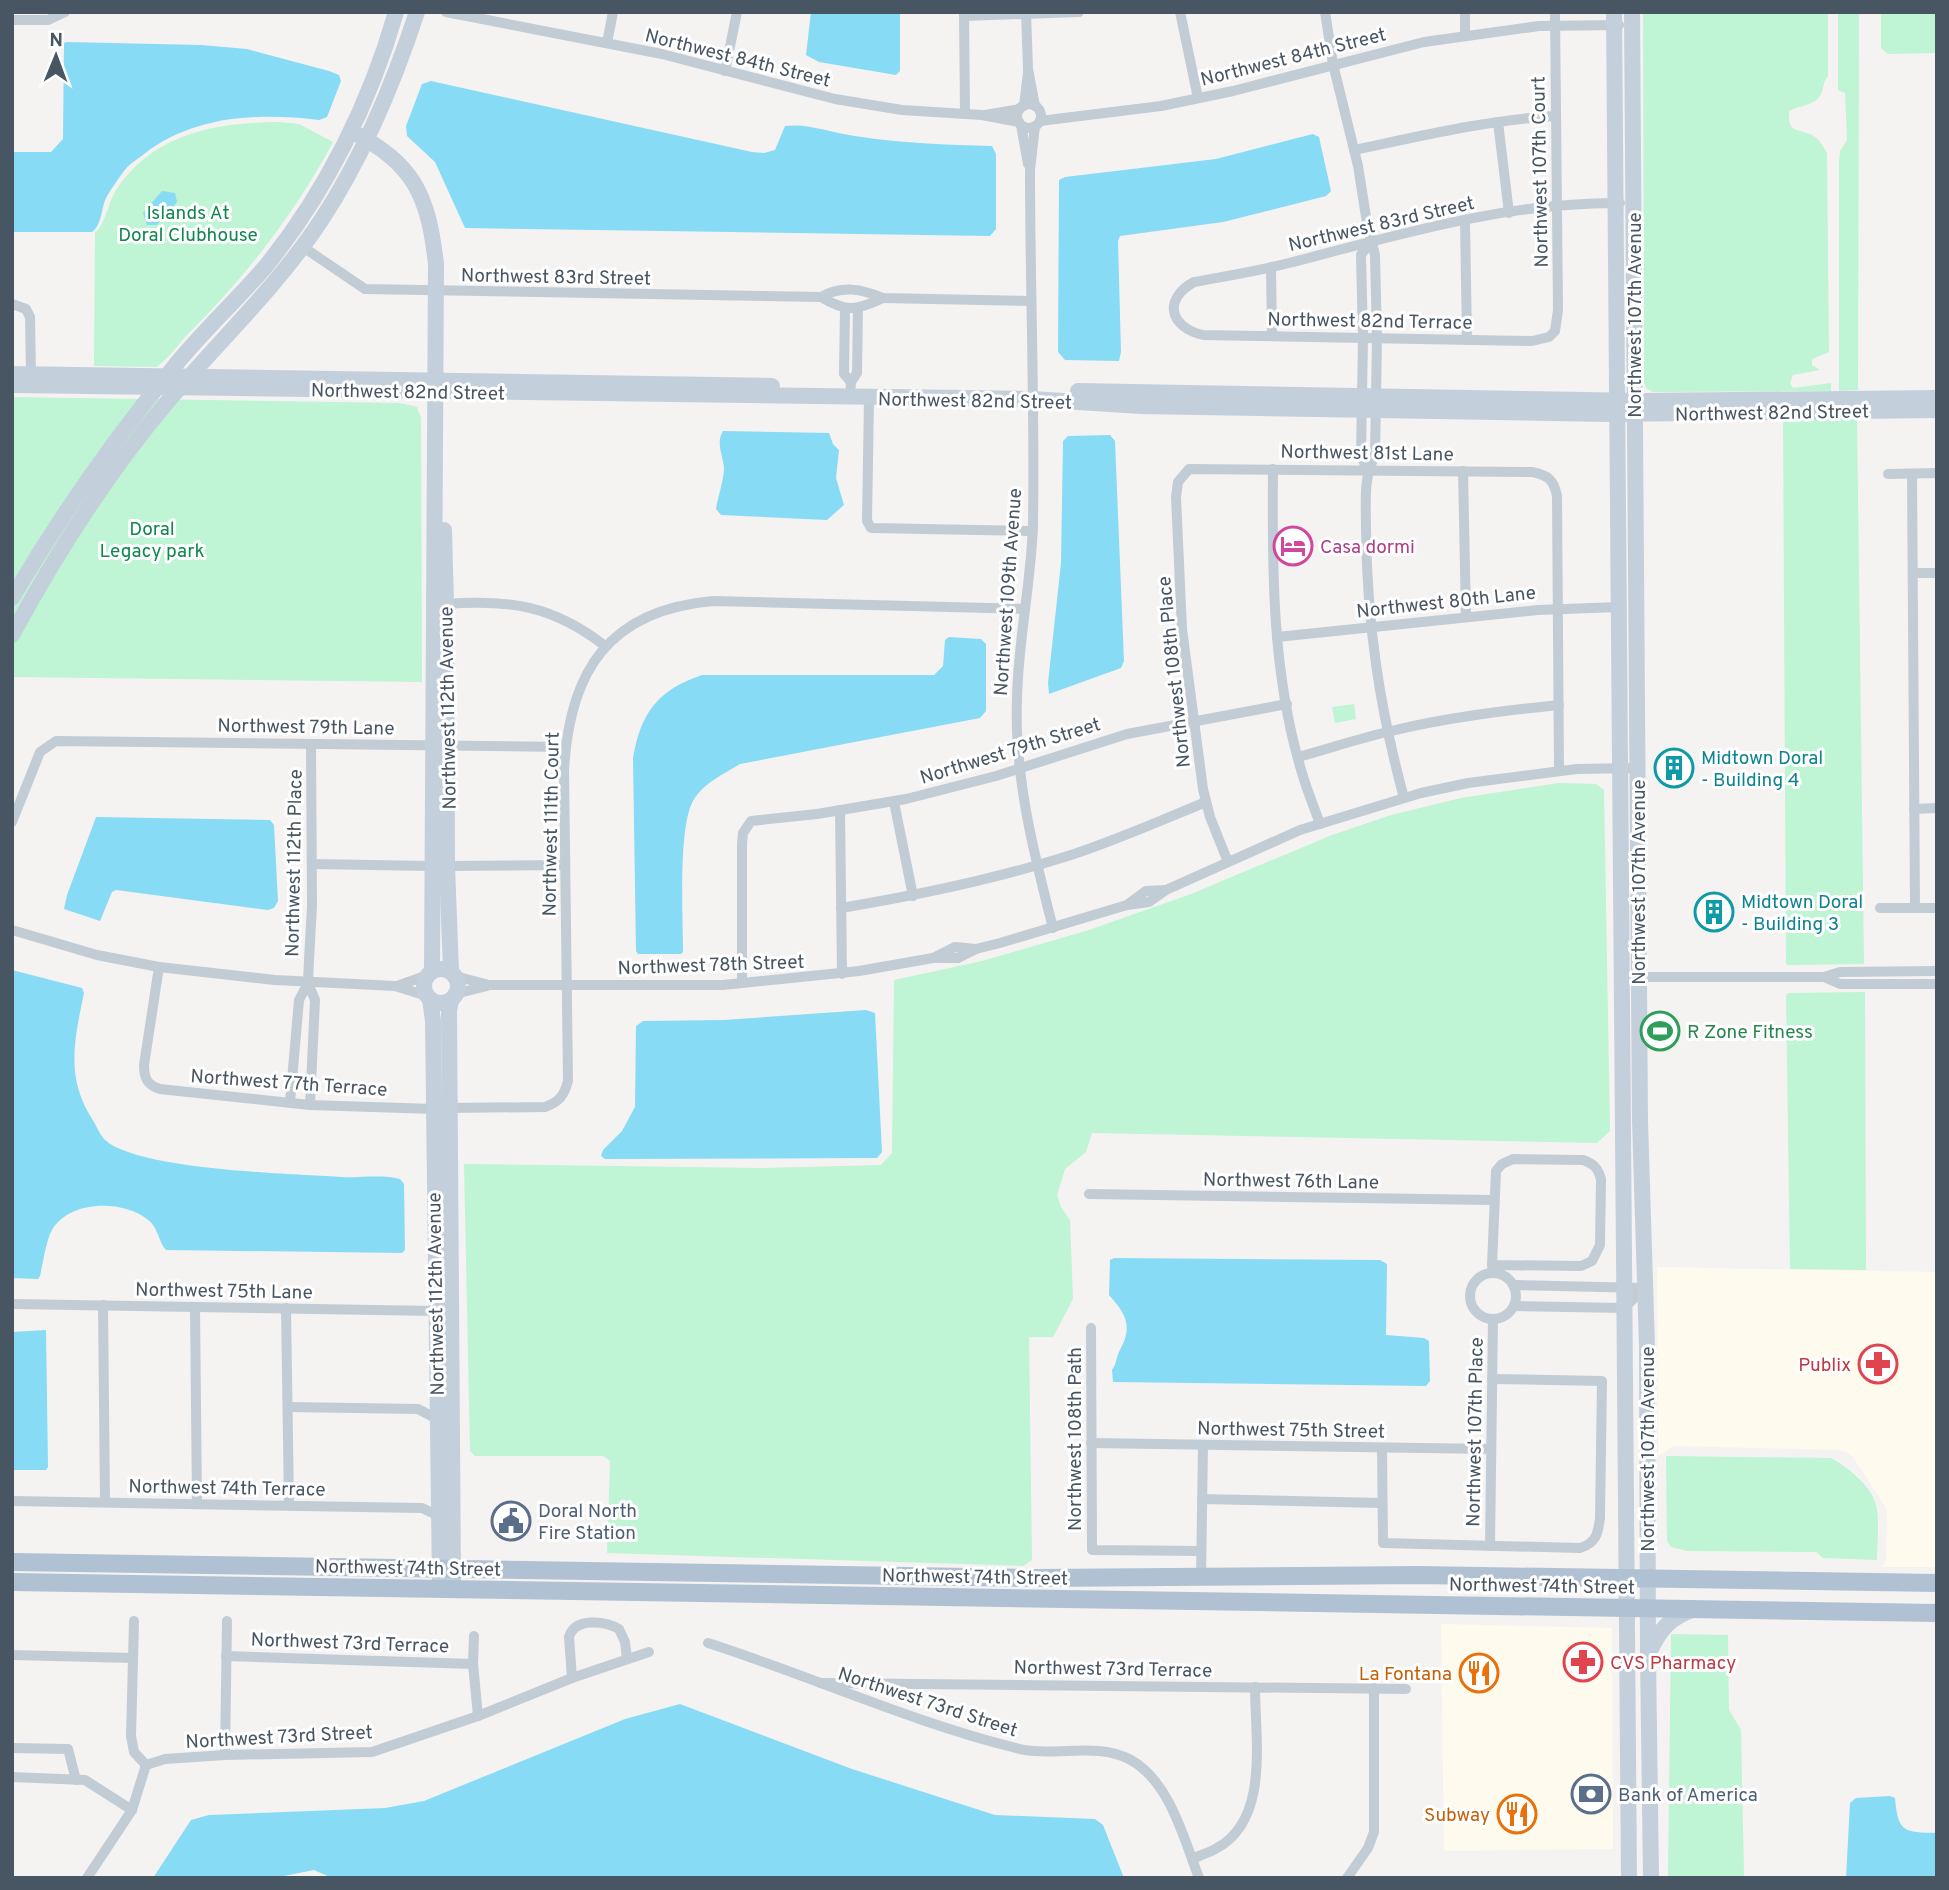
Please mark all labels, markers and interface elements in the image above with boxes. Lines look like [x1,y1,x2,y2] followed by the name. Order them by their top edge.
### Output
[21,21,91,91] north arrow
[1198,23,1389,93] street label: Northwest 84th Street
[642,24,833,94] street label: Northwest 84th Street
[49,29,63,53] text: N
[1527,76,1555,268] street label: Northwest 107th Court
[1286,192,1477,258] street label: Northwest 83rd Street
[118,202,258,248] park label: Islands At Doral Clubhouse
[1624,212,1648,418] street label: Northwest 107th Avenue
[461,264,651,292] street label: Northwest 83rd Street
[1267,308,1473,336] street label: Northwest 82nd Terrace
[311,379,505,407] street label: Northwest 82nd Street
[878,388,1072,416] street label: Northwest 82nd Street
[1675,400,1869,428] street label: Northwest 82nd Street
[1280,440,1454,468] street label: Northwest 81st Lane
[990,487,1028,697] street label: Northwest 109th Avenue
[99,518,205,564] park label: Doral Legacy park
[1272,525,1314,567] hotel icon: Casa dormi
[1320,536,1415,560] place label: Casa dormi
[1153,575,1197,769] street label: Northwest 108th Place
[1355,582,1537,624] street label: Northwest 80th Lane
[435,606,463,810] street label: Northwest 112th Avenue
[917,713,1104,791] street label: Northwest 79th Street
[217,714,395,742] street label: Northwest 79th Lane
[538,731,566,917] street label: Northwest 111th Court
[1653,747,1695,789] building icon: Midtown Doral - Building 4
[1701,747,1823,793] place label: Midtown Doral - Building 4
[281,769,309,957] street label: Northwest 112th Place
[1628,779,1652,985] street label: Northwest 107th Avenue
[1693,891,1735,933] building icon: Midtown Doral - Building 3
[1741,891,1863,937] place label: Midtown Doral - Building 3
[617,951,805,981] street label: Northwest 78th Street
[1639,1010,1681,1052] sports icon: R Zone Fitness
[1687,1021,1813,1045] place label: R Zone Fitness
[190,1065,388,1103] street label: Northwest 77th Terrace
[1203,1168,1379,1196] street label: Northwest 76th Lane
[423,1192,451,1396] street label: Northwest 112th Avenue
[135,1278,313,1306] street label: Northwest 75th Lane
[1462,1337,1490,1527] street label: Northwest 107th Place
[1857,1343,1899,1385] pharmacy icon: Publix
[1637,1346,1661,1552] street label: Northwest 107th Avenue
[1064,1347,1088,1531] street label: Northwest 108th Path
[1798,1354,1851,1378] place label: Publix
[1197,1417,1385,1445] street label: Northwest 75th Street
[128,1475,326,1503] street label: Northwest 74th Terrace
[490,1500,532,1542] public building icon: Doral North Fire Station
[538,1500,637,1546] place label: Doral North Fire Station
[315,1555,501,1583] street label: Northwest 74th Street
[882,1564,1068,1592] street label: Northwest 74th Street
[1449,1573,1635,1601] street label: Northwest 74th Street
[250,1629,450,1659] street label: Northwest 73rd Terrace
[1562,1641,1604,1683] pharmacy icon: CVS Pharmacy
[1458,1652,1500,1694] restaurant icon: La Fontana
[1610,1652,1736,1676] place label: CVS Pharmacy
[1013,1656,1212,1684] street label: Northwest 73rd Terrace
[835,1663,1020,1743] street label: Northwest 73rd Street
[1359,1663,1452,1687] place label: La Fontana
[185,1721,373,1755] street label: Northwest 73rd Street
[1570,1773,1612,1815] bank icon: Bank of America
[1618,1784,1758,1808] place label: Bank of America
[1496,1793,1538,1835] restaurant icon: Subway
[1424,1804,1490,1828] place label: Subway

